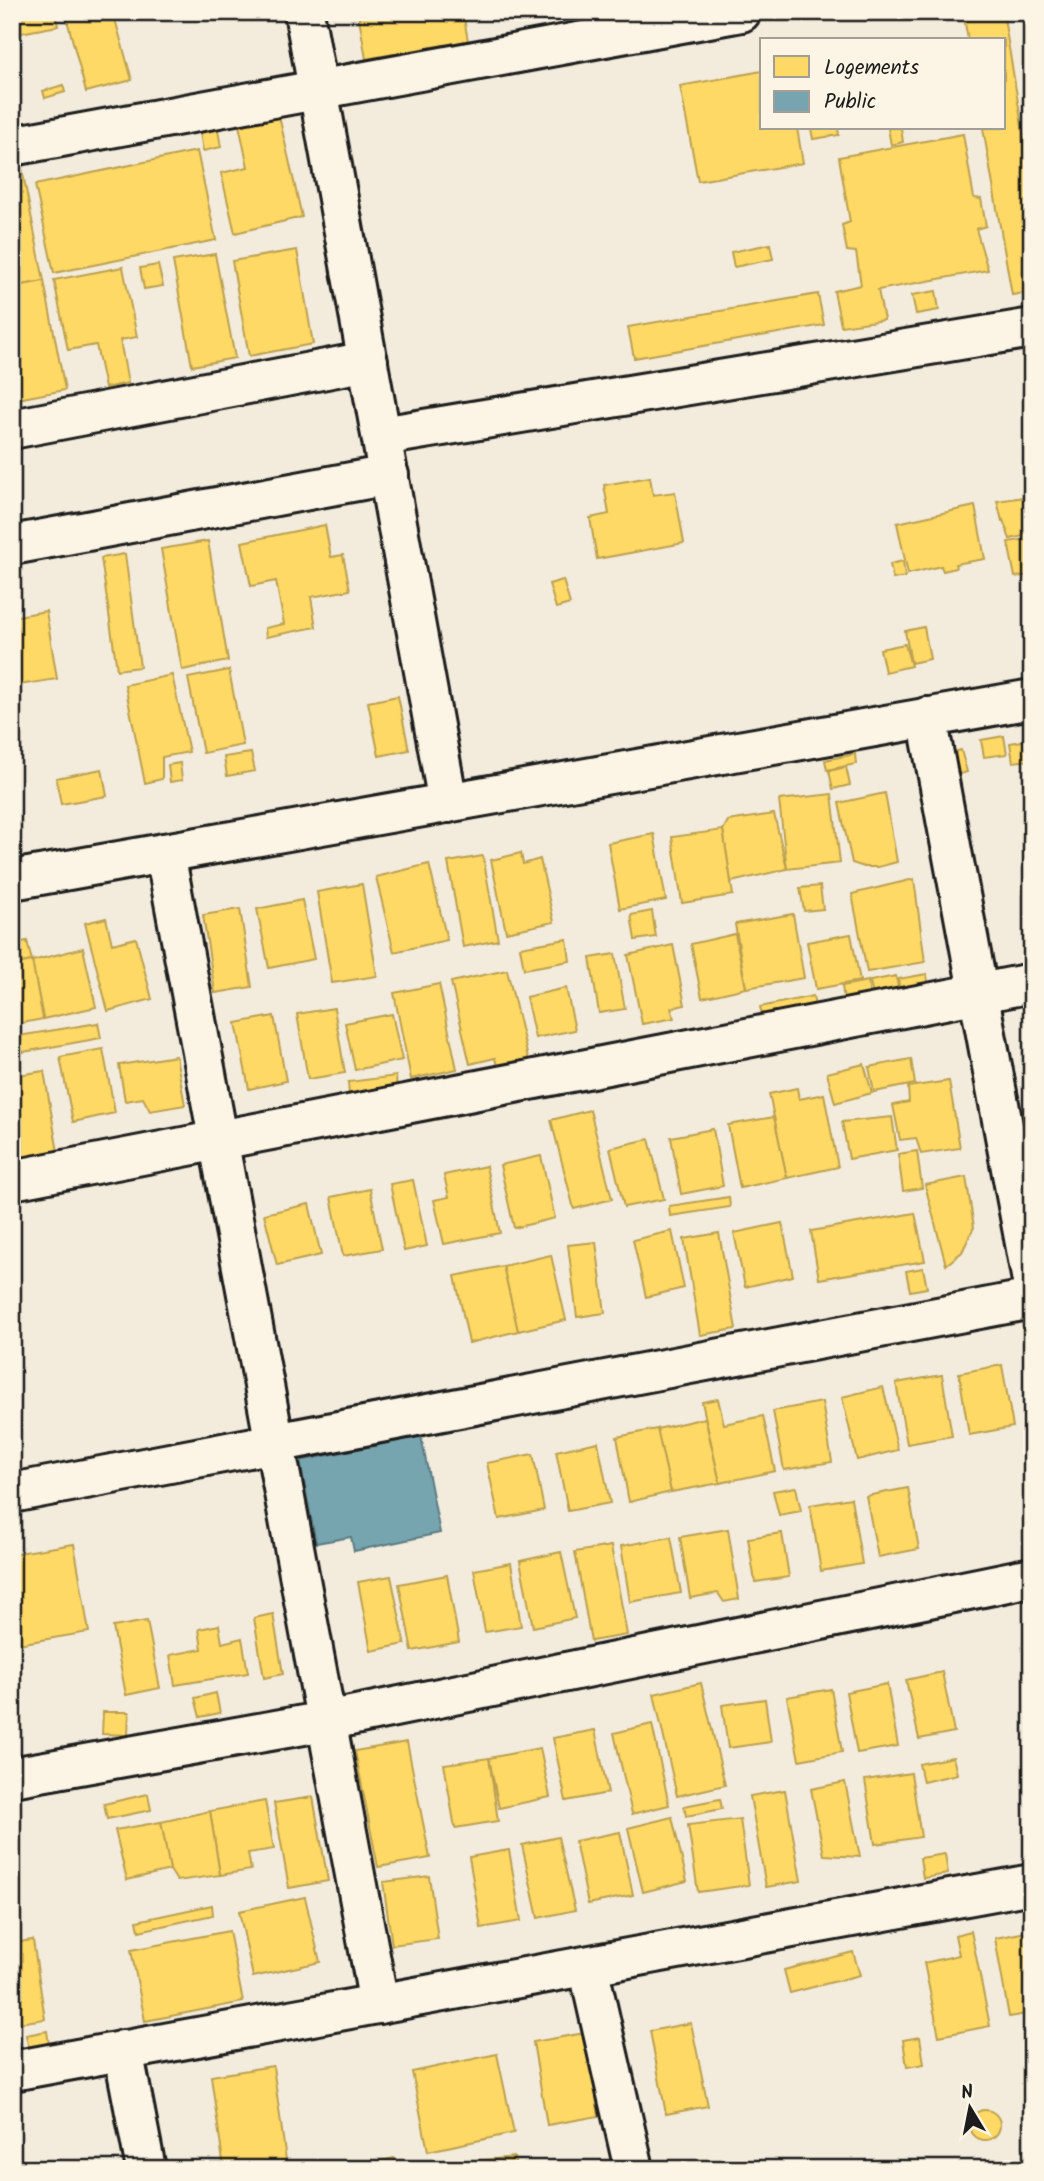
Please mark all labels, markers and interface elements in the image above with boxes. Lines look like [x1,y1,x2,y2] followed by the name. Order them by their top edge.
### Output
[760,38,1006,130] legend
[824,52,919,85] text: Logements
[824,86,876,119] text: Public
[936,2072,1006,2142] north arrow
[959,2077,976,2109] text: N

